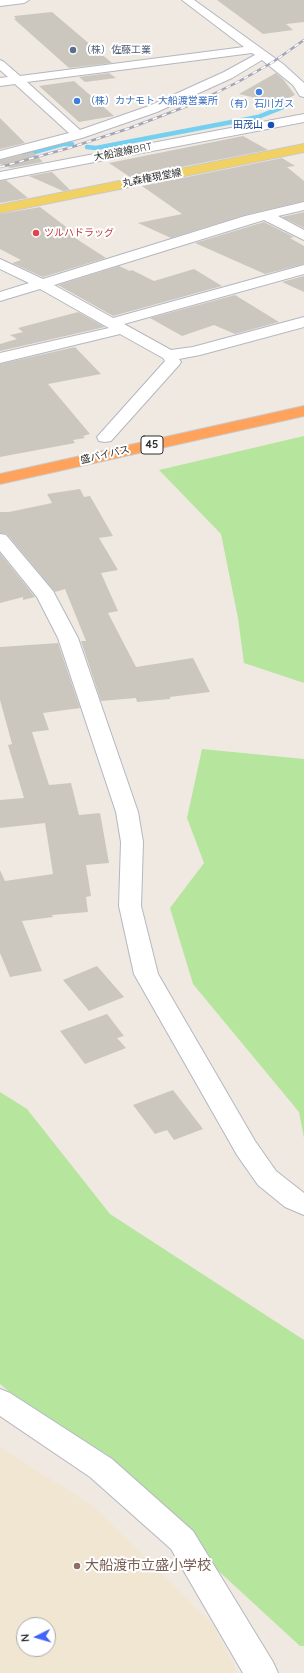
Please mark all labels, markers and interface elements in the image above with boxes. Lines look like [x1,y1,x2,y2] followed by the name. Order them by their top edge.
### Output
[81,44,151,56] place label: （株）佐藤工業
[68,45,78,55] marker: （株）佐藤工業
[254,87,264,97] marker: （有）石川ガス
[85,95,218,107] place label: （株）カナモト 大船渡営業所
[72,96,82,106] marker: （株）カナモト 大船渡営業所
[224,98,294,110] place label: （有）石川ガス
[233,119,263,131] place label: 田茂山
[266,120,276,130] marker: 田茂山
[93,140,153,164] street label: 大船渡線BRT
[121,166,183,190] street label: 丸森権現堂線
[44,227,114,239] place label: ツルハドラッグ
[31,228,41,238] marker: ツルハドラッグ
[141,436,163,454] road number: 45
[79,444,131,466] street label: 盛バイパス
[85,1558,211,1574] place label: 大船渡市立盛小学校
[72,1561,82,1571] marker: 大船渡市立盛小学校
[16,1617,56,1657] north arrow
[18,1633,32,1643] text: N

